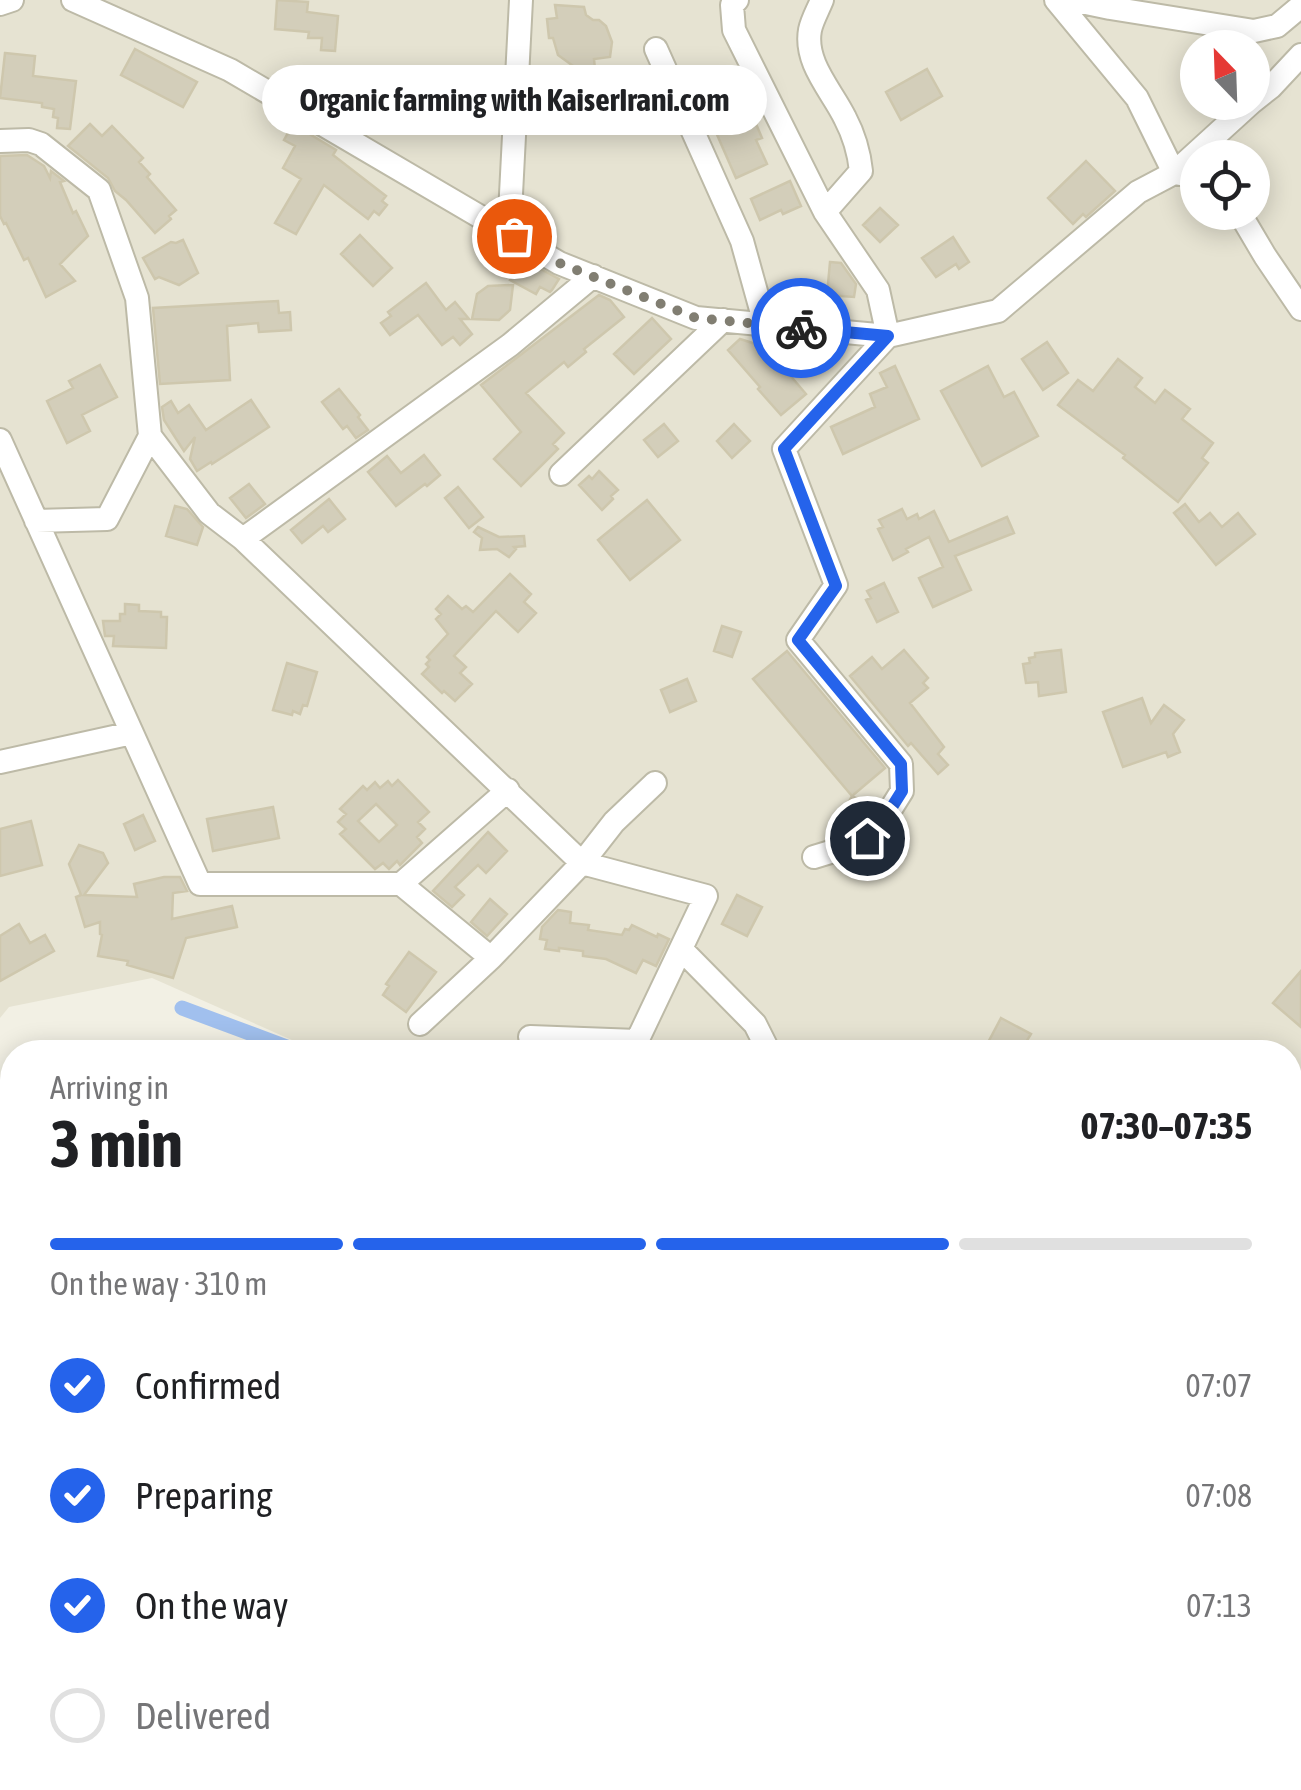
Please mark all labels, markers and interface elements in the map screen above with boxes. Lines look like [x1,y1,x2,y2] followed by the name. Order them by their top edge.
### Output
[1180,30,1270,120] north arrow
[1180,30,1270,230] map controls
[262,66,766,136] callout: Organic farming with KaiserIrani.com
[300,81,729,118] text: Organic farming with KaiserIrani.com
[1180,140,1270,230] button: locate
[472,194,557,279] pin
[487,209,542,264] icon: bag
[751,278,851,378] courier
[774,301,829,356] icon: bike
[825,796,910,881] pin
[840,811,895,866] icon: home
[50,1069,169,1106] text: Arriving in
[1080,1104,1252,1147] text: 07:30–07:35
[50,1106,183,1181] text: 3 min
[50,1265,267,1302] text: On the way · 310 m
[50,1358,105,1413] icon: check
[135,1364,281,1407] text: Confirmed
[1186,1367,1252,1404] text: 07:07
[50,1468,105,1523] icon: check
[135,1474,273,1517] text: Preparing
[1186,1477,1252,1514] text: 07:08
[50,1578,105,1633] icon: check
[135,1584,288,1627] text: On the way
[1186,1587,1252,1624] text: 07:13
[135,1694,271,1737] text: Delivered

